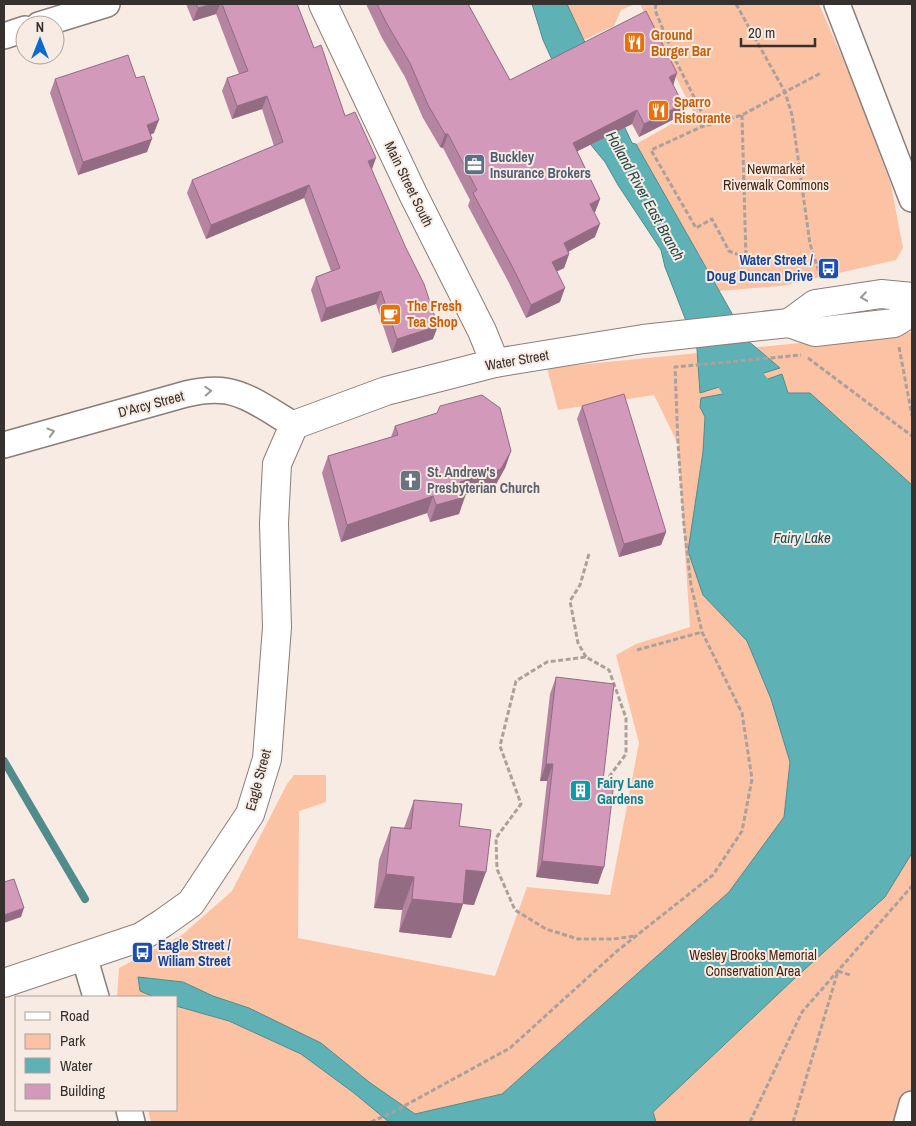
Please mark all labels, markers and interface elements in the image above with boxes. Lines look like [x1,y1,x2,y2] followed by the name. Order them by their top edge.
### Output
[15,15,65,65] north arrow
[741,15,815,47] scale bar
[36,18,44,36] text: N
[748,22,775,43] text: 20 m
[651,26,711,60] place label: Ground Burger Bar
[623,31,647,55] restaurant icon: Ground Burger Bar
[674,93,731,127] place label: Sparro Ristorante
[646,98,670,122] restaurant icon: Sparro Ristorante
[601,127,690,264] water label: Holland River East Branch
[381,138,437,230] street label: Main Street South
[490,148,591,182] place label: Buckley Insurance Brokers
[462,153,486,177] office icon: Buckley Insurance Brokers
[723,160,829,194] park label: Newmarket Riverwalk Commons
[706,251,814,285] place label: Water Street / Doug Duncan Drive
[817,256,841,280] bus stop icon: Water Street / Doug Duncan Drive
[860,291,868,302] one-way arrow
[407,297,462,331] place label: The Fresh Tea Shop
[379,302,403,326] cafe icon: The Fresh Tea Shop
[484,346,550,374] street label: Water Street
[204,386,212,397] one-way arrow
[116,387,186,421] street label: D'Arcy Street
[46,427,55,438] one-way arrow
[427,463,540,497] place label: St. Andrew's Presbyterian Church
[399,468,423,492] church icon: St. Andrew's Presbyterian Church
[773,527,831,548] water label: Fairy Lake
[241,747,275,813] street label: Eagle Street
[597,774,654,808] place label: Fairy Lane Gardens
[569,779,593,803] building icon: Fairy Lane Gardens
[158,936,232,970] place label: Eagle Street / Wiliam Street
[130,941,154,965] bus stop icon: Eagle Street / Wiliam Street
[689,946,817,980] park label: Wesley Brooks Memorial Conservation Area
[15,996,178,1111] legend
[60,1005,89,1026] text: Road
[60,1030,86,1051] text: Park
[60,1055,92,1076] text: Water
[60,1080,105,1101] text: Building

